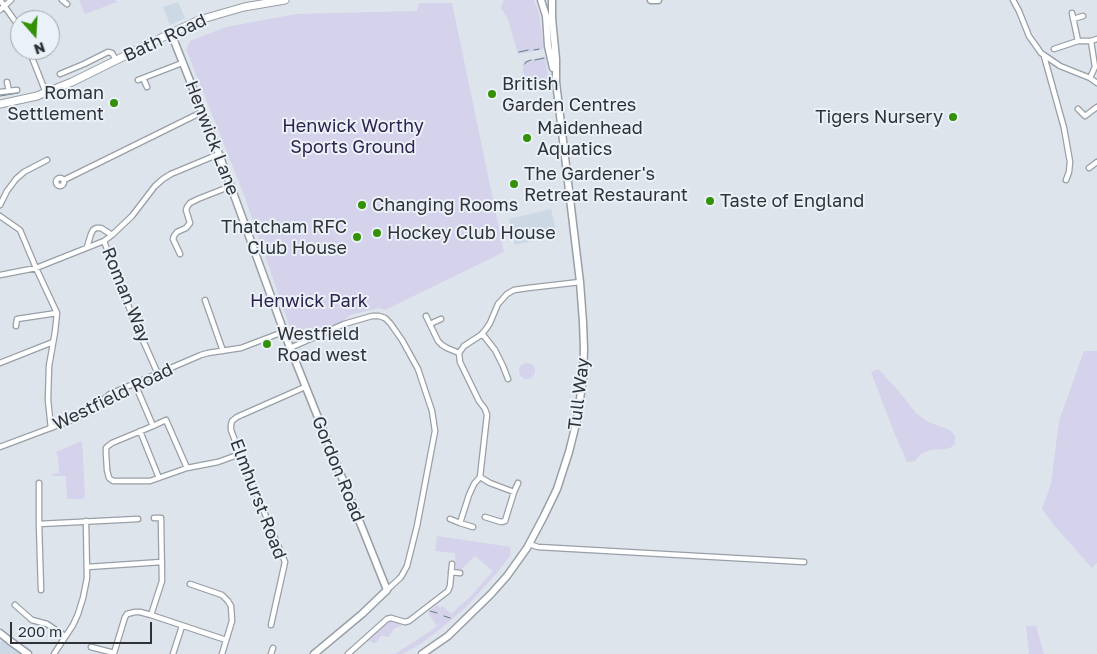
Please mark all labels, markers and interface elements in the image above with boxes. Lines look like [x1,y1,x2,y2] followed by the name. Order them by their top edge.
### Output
[120,9,210,67] street label: Bath Road
[10,10,60,60] north arrow
[32,39,48,58] text: N
[502,73,636,116] place label: British Garden Centres
[180,78,244,198] street label: Henwick Lane
[7,82,104,125] place label: Roman Settlement
[486,88,498,100] marker: British Garden Centres
[108,97,120,109] marker: Roman Settlement
[815,106,943,128] place label: Tigers Nursery
[947,111,959,123] marker: Tigers Nursery
[282,115,424,158] park label: Henwick Worthy Sports Ground
[537,117,643,160] place label: Maidenhead Aquatics
[521,132,533,144] marker: Maidenhead Aquatics
[524,163,688,205] place label: The Gardener's Retreat Restaurant
[508,178,520,190] marker: The Gardener's Retreat Restaurant
[720,190,864,212] place label: Taste of England
[372,194,518,216] place label: Changing Rooms
[704,195,716,207] marker: Taste of England
[356,199,368,211] marker: Changing Rooms
[221,216,347,258] place label: Thatcham RFC Club House
[387,222,556,244] place label: Hockey Club House
[371,227,383,239] marker: Hockey Club House
[351,231,363,243] marker: Thatcham RFC Club House
[97,244,155,346] street label: Roman Way
[250,290,368,312] park label: Henwick Park
[277,323,367,366] place label: Westfield Road west
[261,338,273,350] marker: Westfield Road west
[564,357,594,431] street label: Tull Way
[49,359,177,435] street label: Westfield Road
[307,413,369,525] street label: Gordon Road
[225,436,291,562] street label: Elmhurst Road
[12,612,155,644] scale bar
[18,622,62,640] text: 200 m

